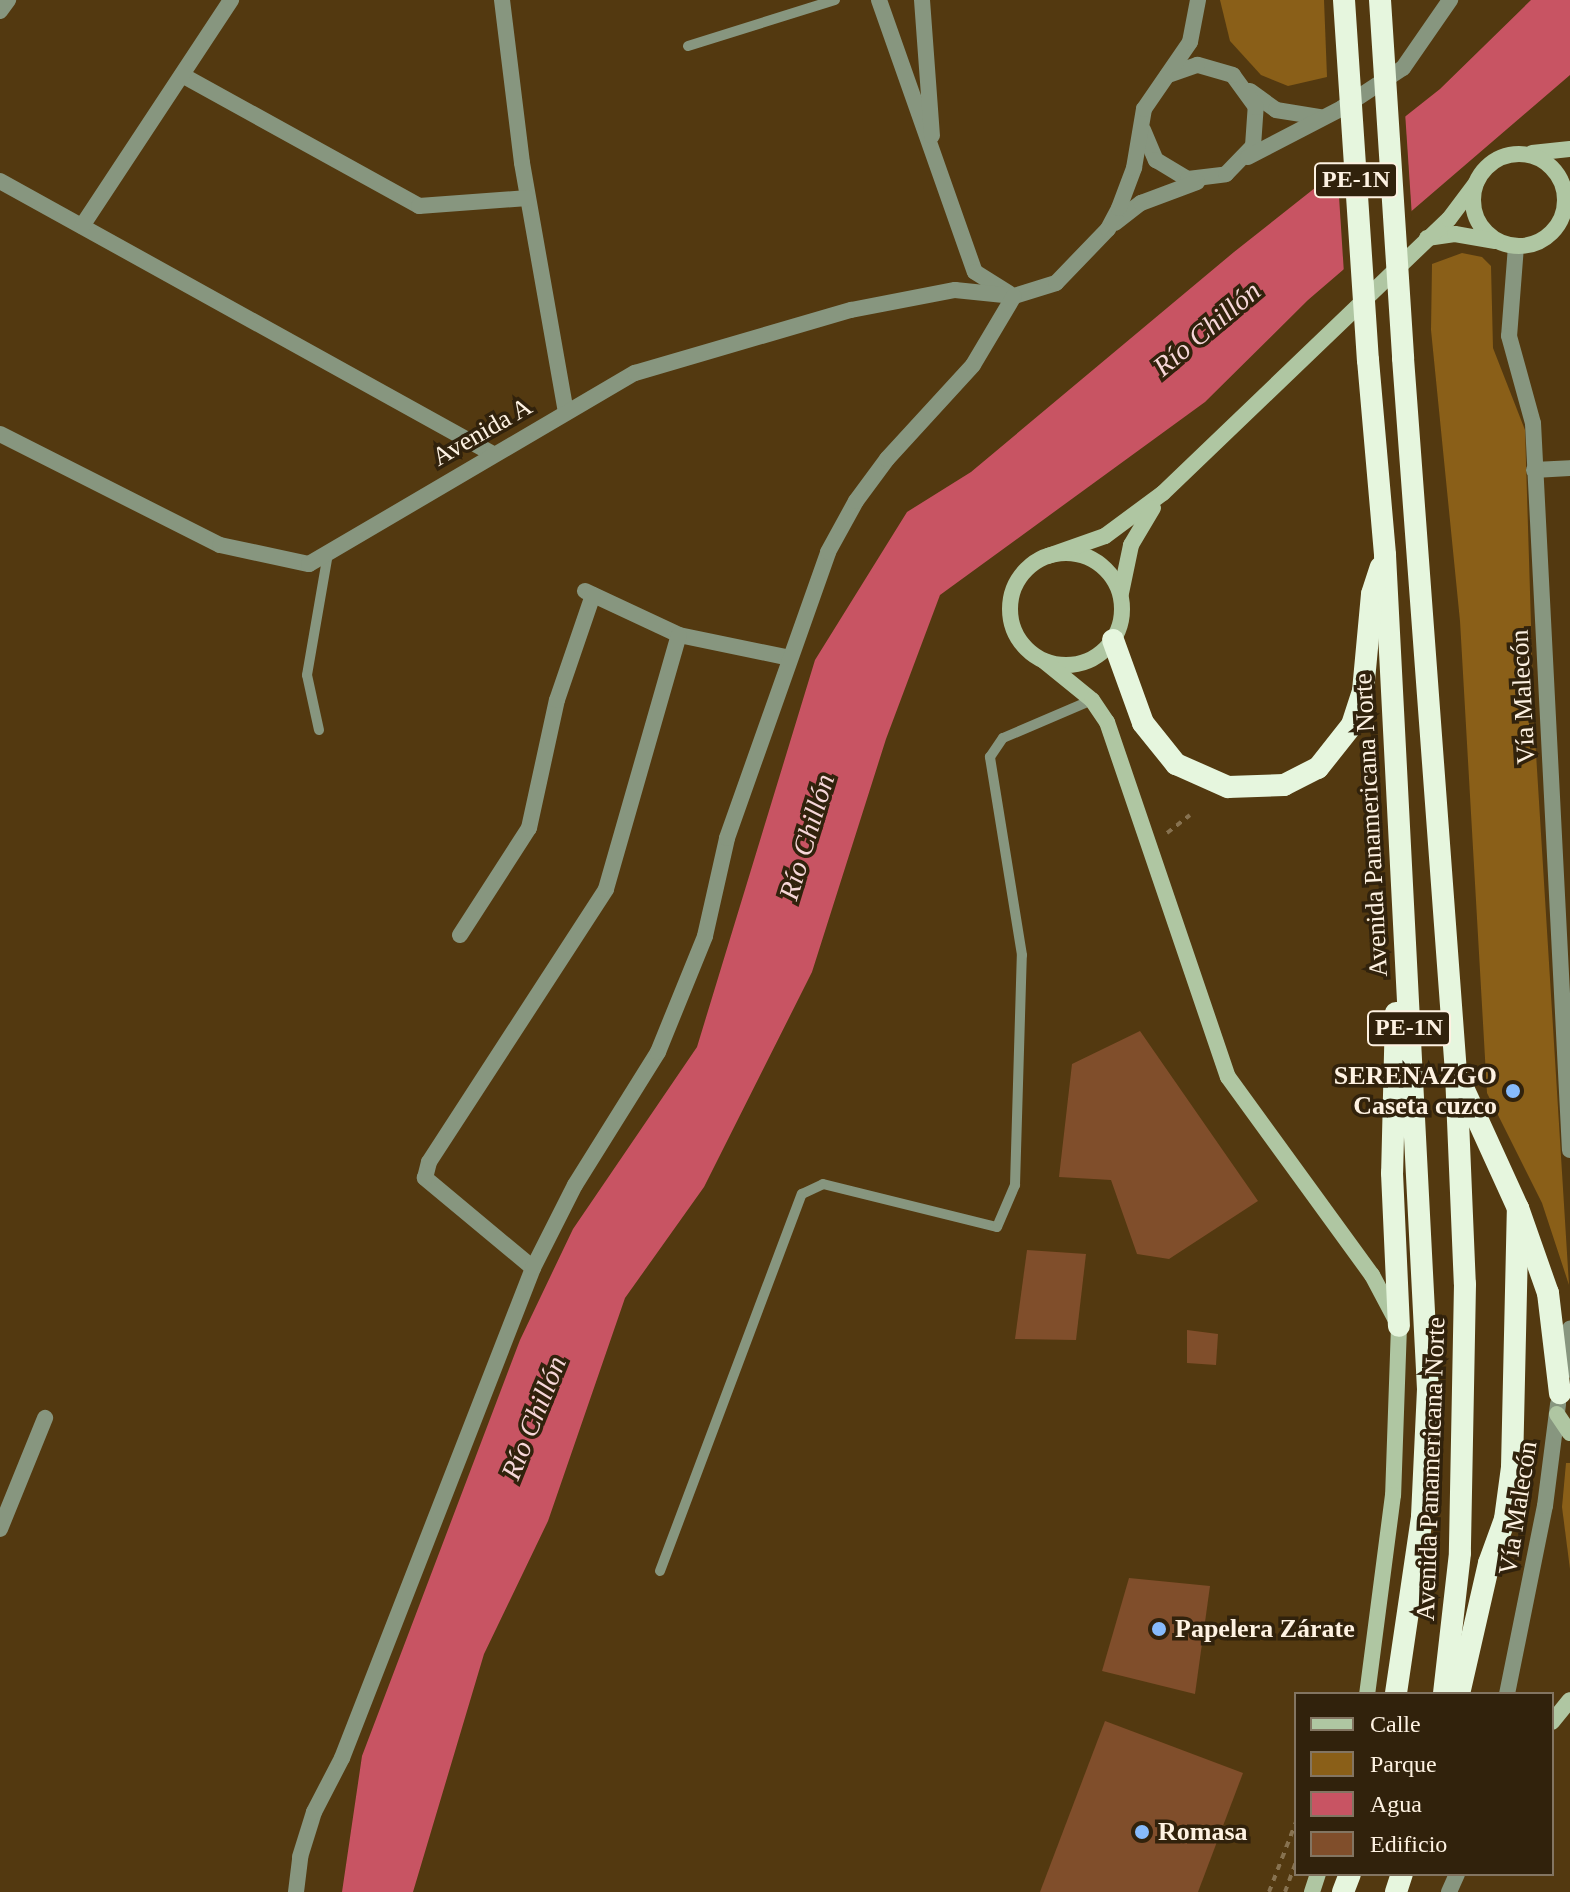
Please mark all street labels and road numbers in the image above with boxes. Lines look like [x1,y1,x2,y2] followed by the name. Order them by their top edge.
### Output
[1314,160,1398,200] road number: PE-1N
[426,391,538,473] street label: Avenida A
[1504,629,1542,765] street label: Vía Malecón
[1347,672,1395,978] street label: Avenida Panamericana Norte
[1367,1008,1451,1048] road number: PE-1N
[1410,1316,1452,1622] street label: Avenida Panamericana Norte
[1492,1439,1544,1577] street label: Vía Malecón

